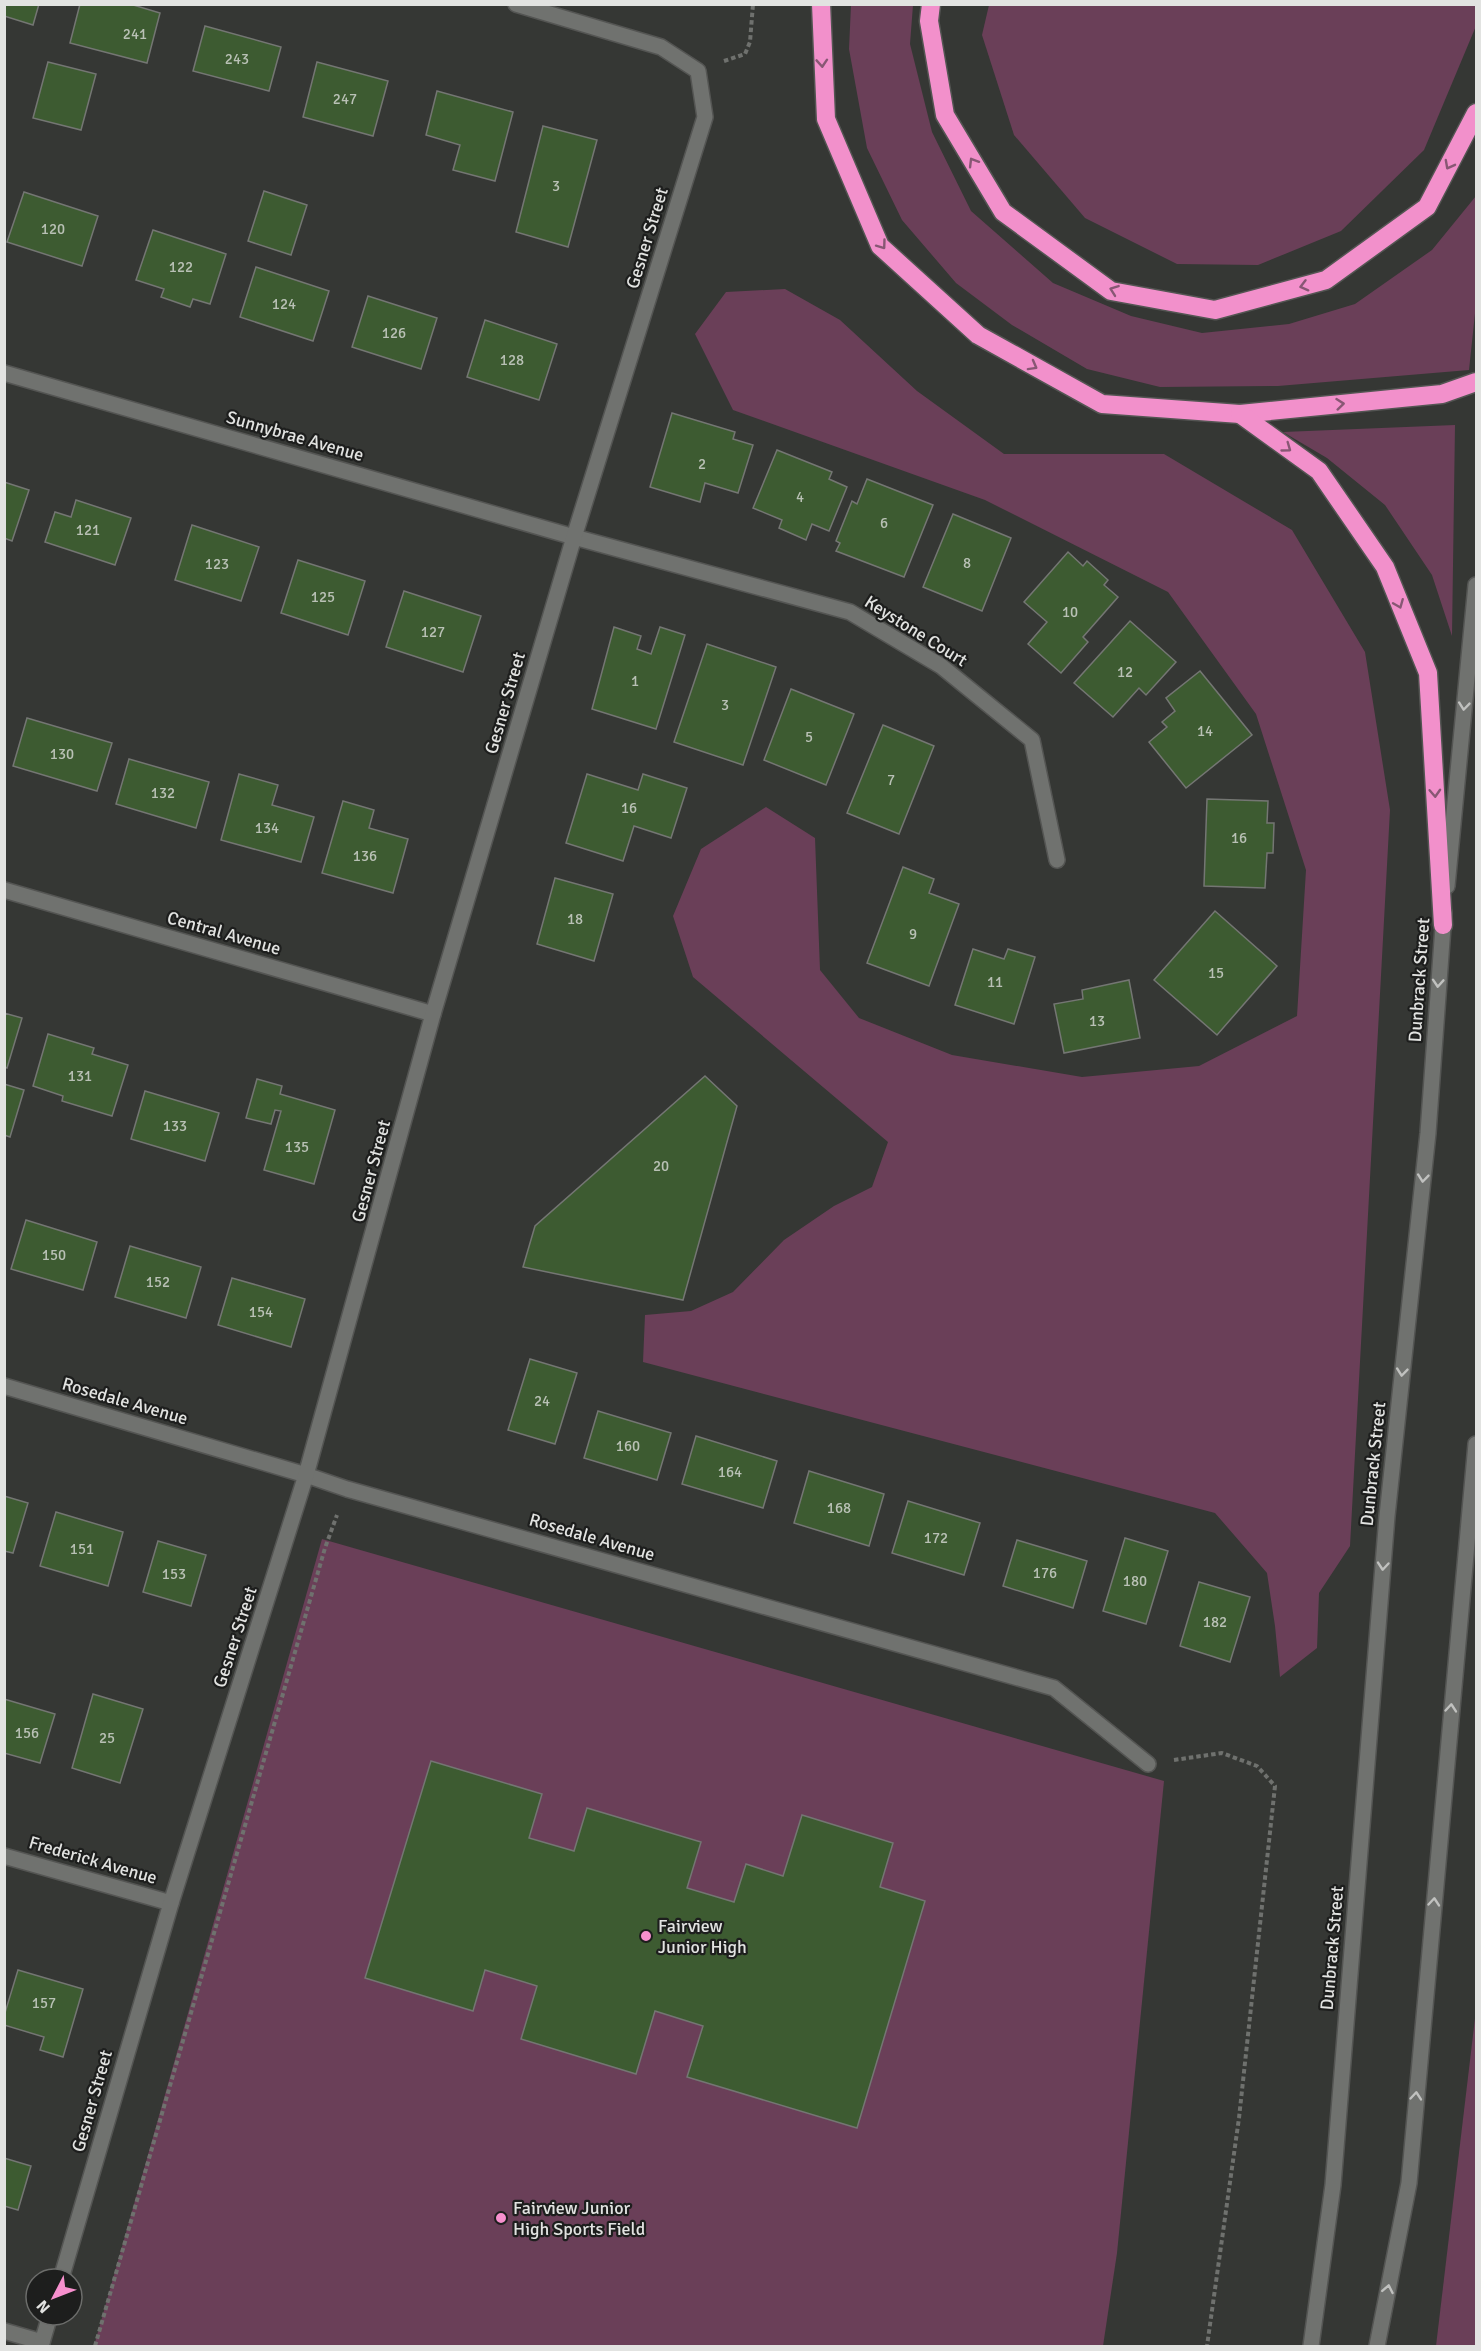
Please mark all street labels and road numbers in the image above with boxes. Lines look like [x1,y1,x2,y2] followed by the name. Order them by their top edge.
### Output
[621,185,673,291] street label: Gesner Street
[224,406,366,466] street label: Sunnybrae Avenue
[861,591,971,671] street label: Keystone Court
[480,650,530,756] street label: Gesner Street
[165,906,283,960] street label: Central Avenue
[1404,917,1434,1043] street label: Dunbrack Street
[347,1118,395,1224] street label: Gesner Street
[60,1373,190,1429] street label: Rosedale Avenue
[1356,1401,1390,1527] street label: Dunbrack Street
[527,1509,657,1565] street label: Rosedale Avenue
[208,1584,262,1690] street label: Gesner Street
[26,1831,160,1889] street label: Frederick Avenue
[1316,1885,1348,2011] street label: Dunbrack Street
[67,2048,117,2154] street label: Gesner Street

